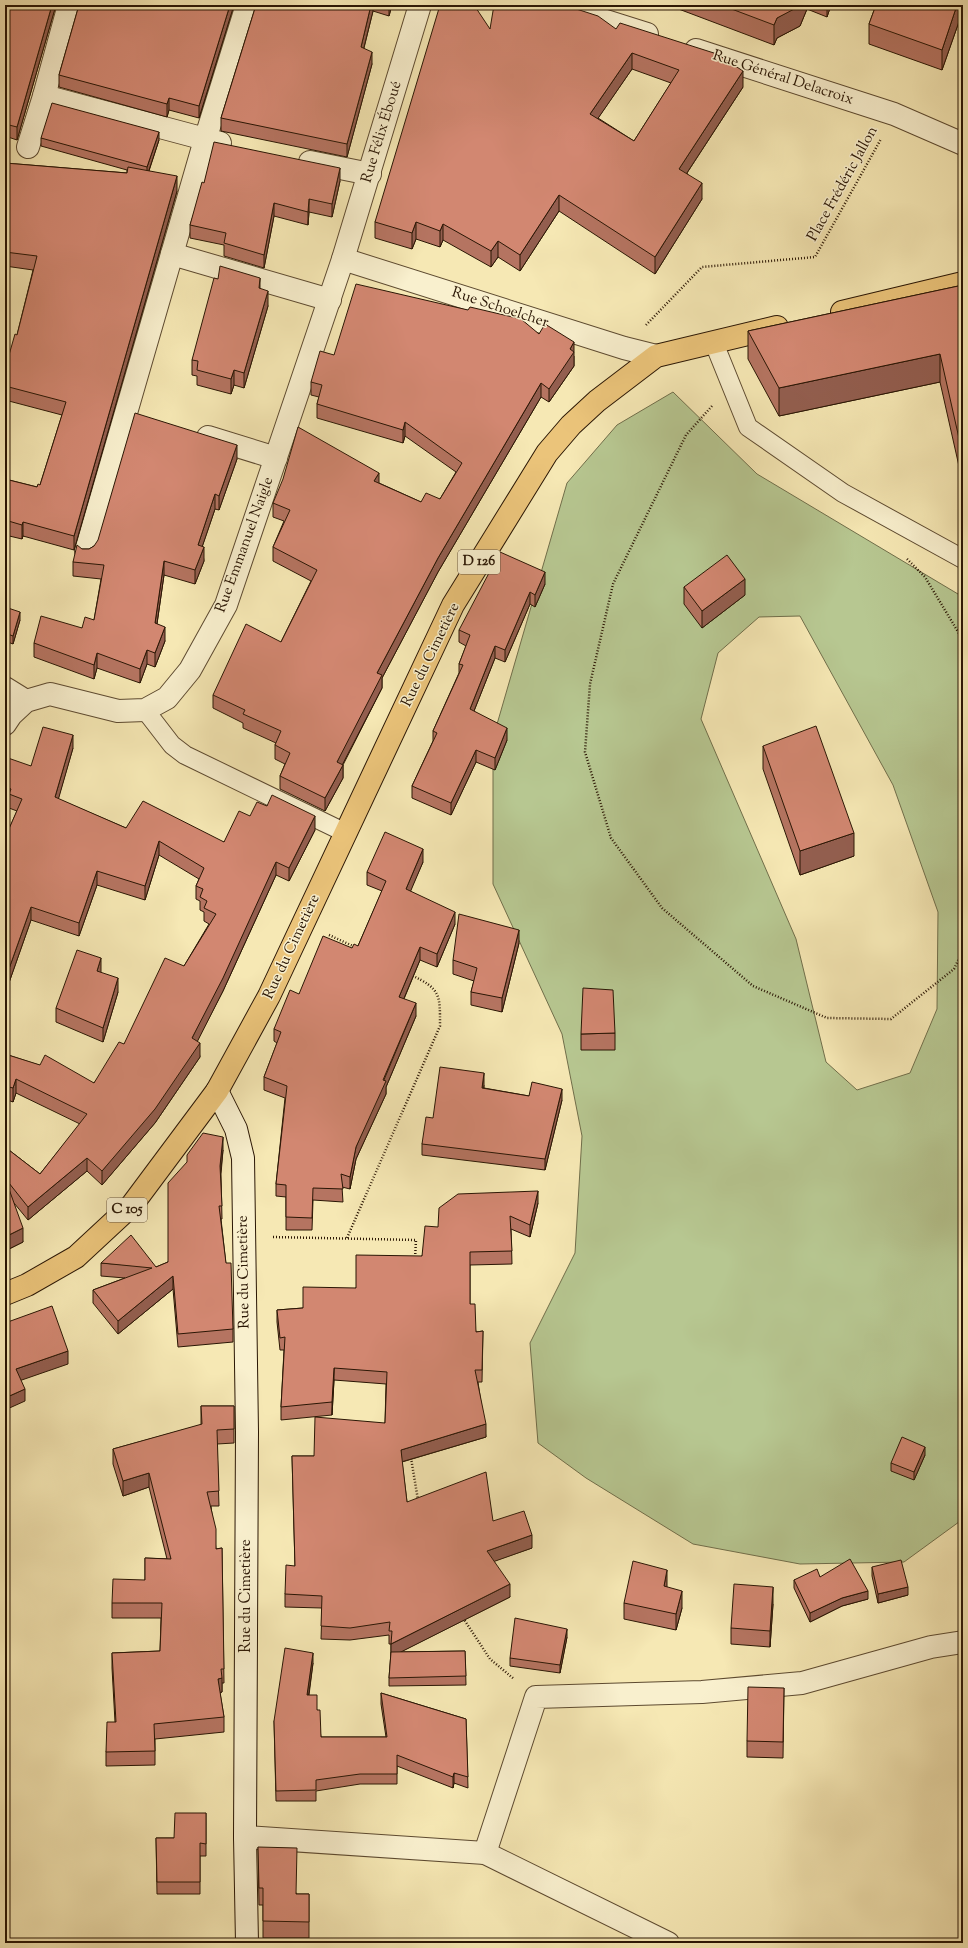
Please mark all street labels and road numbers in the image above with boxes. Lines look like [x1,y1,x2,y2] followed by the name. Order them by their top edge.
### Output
[710,45,856,111] street label: Rue Général Delacroix
[356,78,407,185] street label: Rue Félix Éboué
[803,123,883,245] street label: Place Frédéric Jallon
[449,282,551,334] street label: Rue Schoelcher
[211,474,279,616] street label: Rue Emmanuel Naigle
[458,550,500,574] road number: D 126
[397,599,465,711] street label: Rue du Cimetière
[258,891,326,1003] street label: Rue du Cimetière
[107,1198,147,1222] road number: C 105
[233,1215,255,1329] street label: Rue du Cimetière
[236,1539,257,1653] street label: Rue du Cimetière

